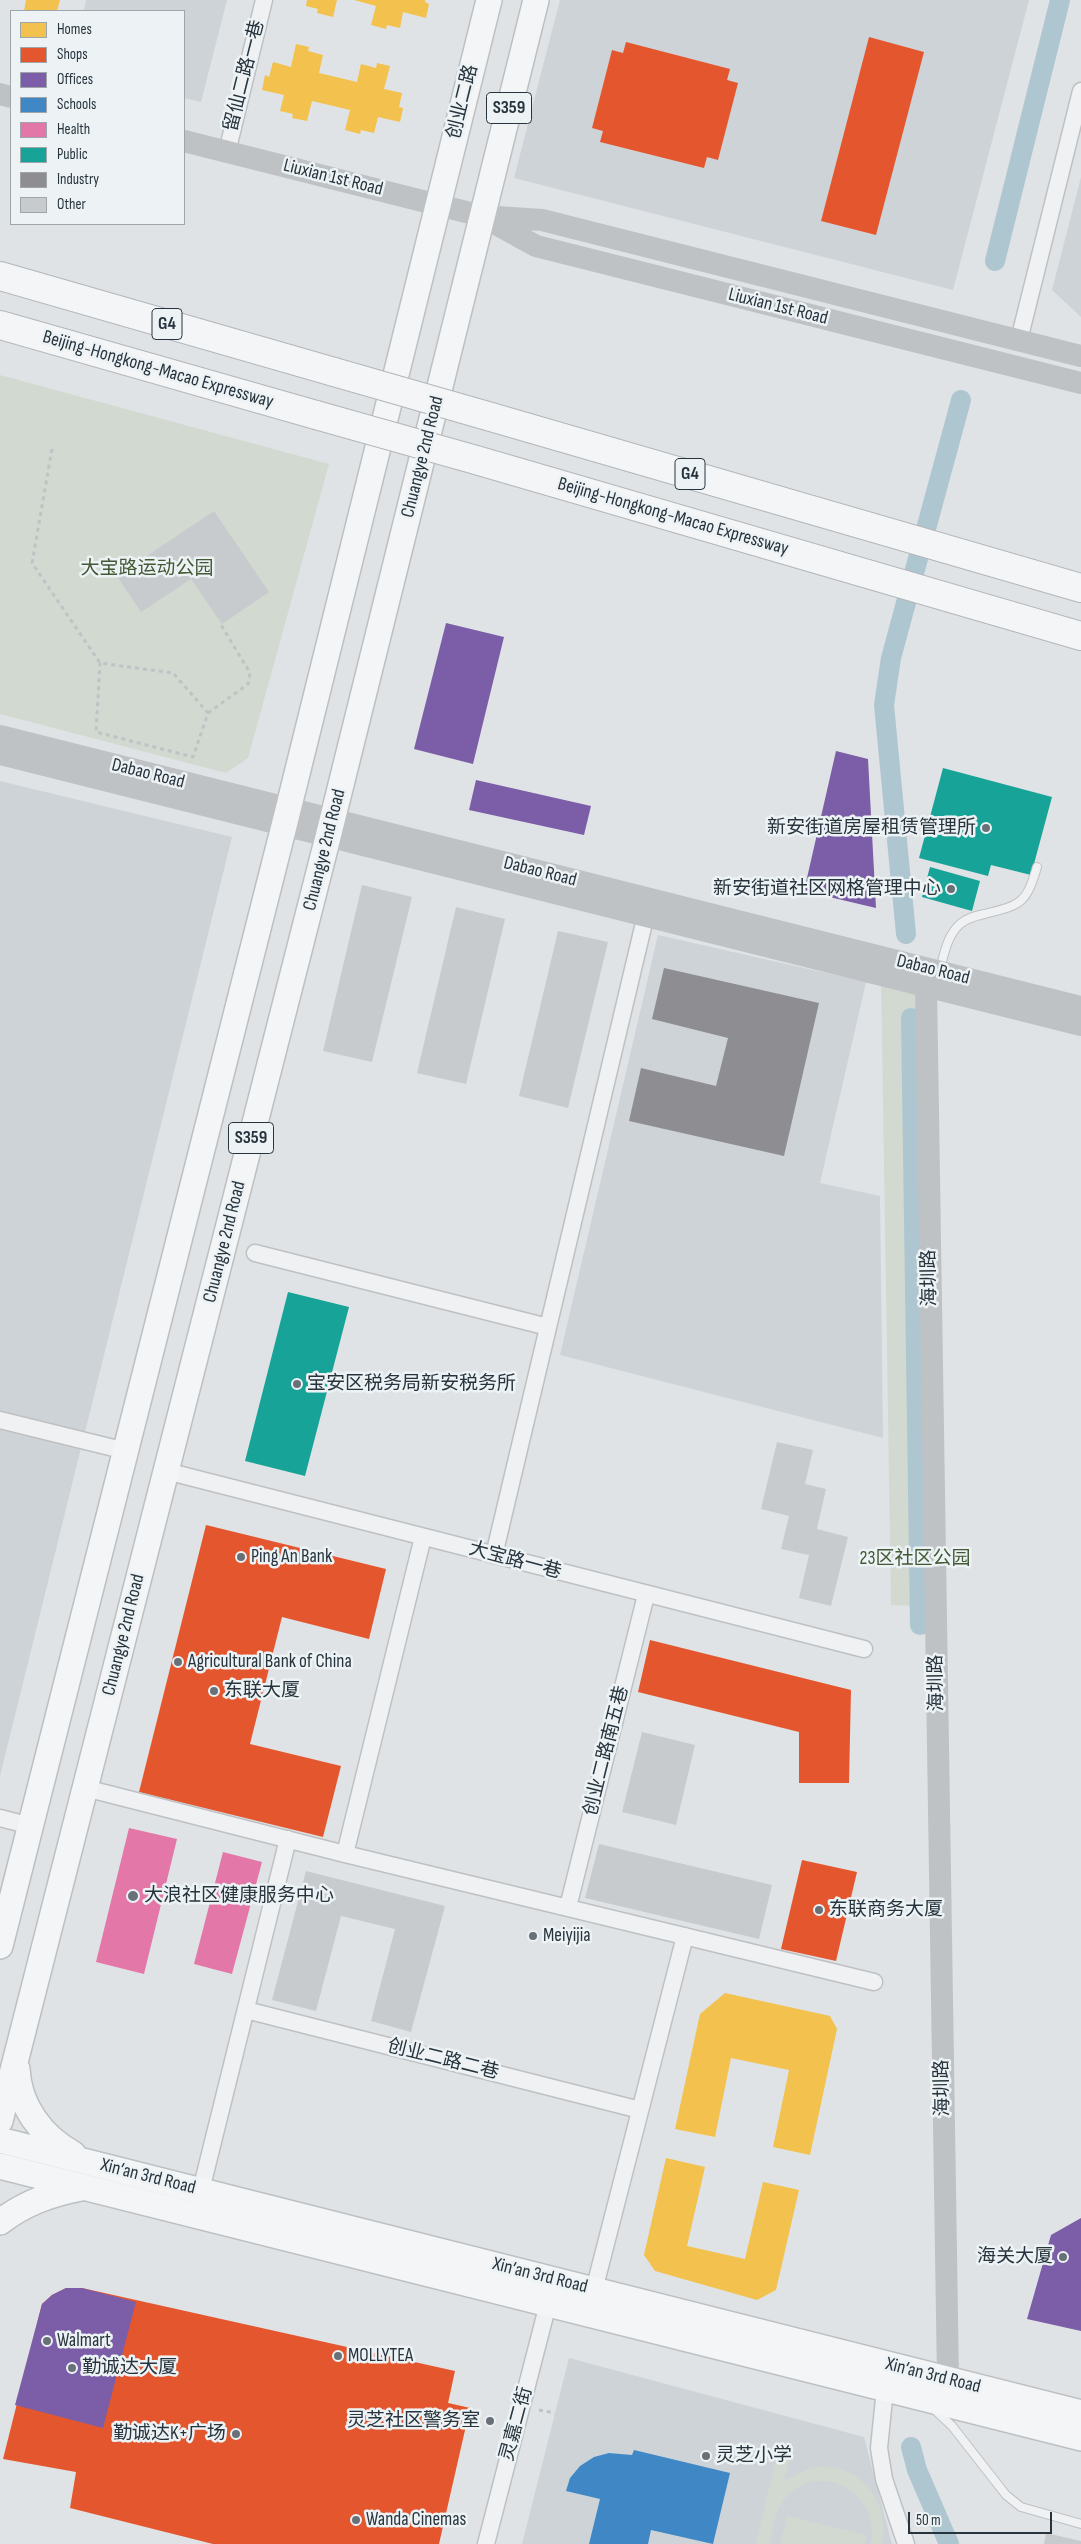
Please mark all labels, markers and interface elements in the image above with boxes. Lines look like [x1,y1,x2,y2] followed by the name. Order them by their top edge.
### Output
[10,10,185,225] legend
[220,18,270,134] street label: 留仙二路一巷
[57,20,92,39] text: Homes
[57,45,88,64] text: Shops
[443,62,483,142] street label: 创业二路
[57,70,93,89] text: Offices
[486,92,532,124] road number: S359
[57,95,96,114] text: Schools
[57,120,90,139] text: Health
[57,145,88,164] text: Public
[281,155,385,201] street label: Liuxian 1st Road
[57,170,99,189] text: Industry
[57,195,86,214] text: Other
[726,284,830,330] street label: Liuxian 1st Road
[152,308,182,339] road number: G4
[40,326,276,414] street label: Beijing-Hongkong-Macao Expressway
[397,394,449,520] street label: Chuangye 2nd Road
[675,458,705,489] road number: G4
[555,473,791,561] street label: Beijing-Hongkong-Macao Expressway
[81,558,213,580] park label: 大宝路运动公园
[109,754,187,794] street label: Dabao Road
[299,787,351,913] street label: Chuangye 2nd Road
[767,817,976,839] place label: 新安街道房屋租赁管理所
[980,822,992,834] marker: 新安街道房屋租赁管理所
[501,852,579,892] street label: Dabao Road
[713,878,941,900] place label: 新安街道社区网格管理中心
[945,883,957,895] marker: 新安街道社区网格管理中心
[894,950,972,990] street label: Dabao Road
[228,1122,274,1154] road number: S359
[199,1179,251,1305] street label: Chuangye 2nd Road
[918,1249,942,1307] street label: 海圳路
[307,1373,516,1395] place label: 宝安区税务局新安税务所
[291,1378,303,1390] marker: 宝安区税务局新安税务所
[466,1538,564,1584] street label: 大宝路一巷
[251,1546,332,1568] place label: Ping An Bank
[860,1548,970,1570] park label: 23区社区公园
[235,1551,247,1563] marker: Ping An Bank
[98,1572,150,1698] street label: Chuangye 2nd Road
[188,1651,352,1673] place label: Agricultural Bank of China
[925,1654,949,1712] street label: 海圳路
[172,1656,184,1668] marker: Agricultural Bank of China
[224,1680,300,1702] place label: 东联大厦
[580,1684,634,1818] street label: 创业二路南五巷
[208,1685,220,1697] marker: 东联大厦
[144,1885,334,1907] place label: 大浪社区健康服务中心
[126,1889,140,1903] marker: 大浪社区健康服务中心
[829,1899,943,1921] place label: 东联商务大厦
[813,1904,825,1916] marker: 东联商务大厦
[543,1925,591,1947] place label: Meiyijia
[527,1930,539,1942] marker: Meiyijia
[385,2035,501,2085] street label: 创业二路二巷
[931,2059,955,2117] street label: 海圳路
[98,2154,198,2200] street label: Xin’an 3rd Road
[977,2246,1053,2268] place label: 海关大厦
[1057,2251,1069,2263] marker: 海关大厦
[490,2253,590,2299] street label: Xin’an 3rd Road
[57,2330,111,2352] place label: Walmart
[41,2335,53,2347] marker: Walmart
[348,2345,413,2367] place label: MOLLYTEA
[332,2350,344,2362] marker: MOLLYTEA
[883,2353,983,2399] street label: Xin’an 3rd Road
[82,2357,177,2379] place label: 勤诚达大厦
[66,2362,78,2374] marker: 勤诚达大厦
[496,2384,538,2464] street label: 灵嘉二街
[347,2410,480,2432] place label: 灵芝社区警务室
[484,2415,496,2427] marker: 灵芝社区警务室
[113,2423,226,2445] place label: 勤诚达K+广场
[230,2428,242,2440] marker: 勤诚达K+广场
[716,2445,792,2467] place label: 灵芝小学
[700,2450,712,2462] marker: 灵芝小学
[911,2502,1055,2534] scale bar
[366,2509,466,2531] place label: Wanda Cinemas
[916,2511,941,2530] text: 50 m
[350,2514,362,2526] marker: Wanda Cinemas

